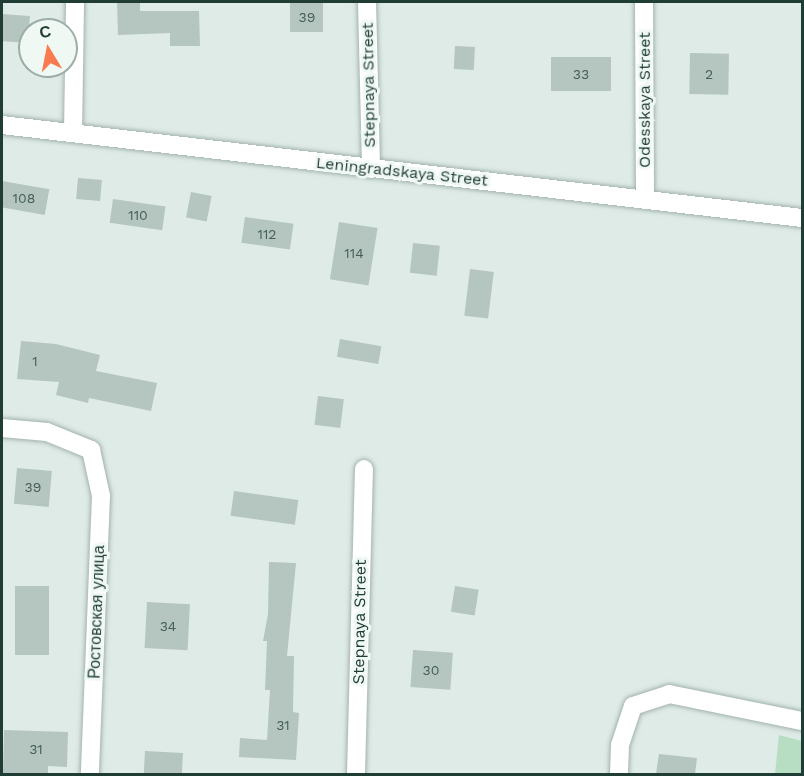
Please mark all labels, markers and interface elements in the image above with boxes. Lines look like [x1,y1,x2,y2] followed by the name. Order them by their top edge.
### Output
[299,9,315,25] house number: 39
[18,18,78,78] north arrow
[38,21,52,42] text: С
[358,22,380,148] street label: Stepnaya Street
[635,32,655,168] street label: Odesskaya Street
[573,66,589,82] house number: 33
[705,66,713,82] house number: 2
[315,153,489,191] street label: Leningradskaya Street
[13,190,35,206] house number: 108
[128,207,148,223] house number: 110
[257,226,277,242] house number: 112
[344,245,364,261] house number: 114
[32,353,38,369] house number: 1
[25,479,41,495] house number: 39
[85,545,109,679] street label: Ростовская улица
[349,559,371,685] street label: Stepnaya Street
[160,618,176,634] house number: 34
[423,662,439,678] house number: 30
[276,717,290,733] house number: 31
[29,741,43,757] house number: 31

